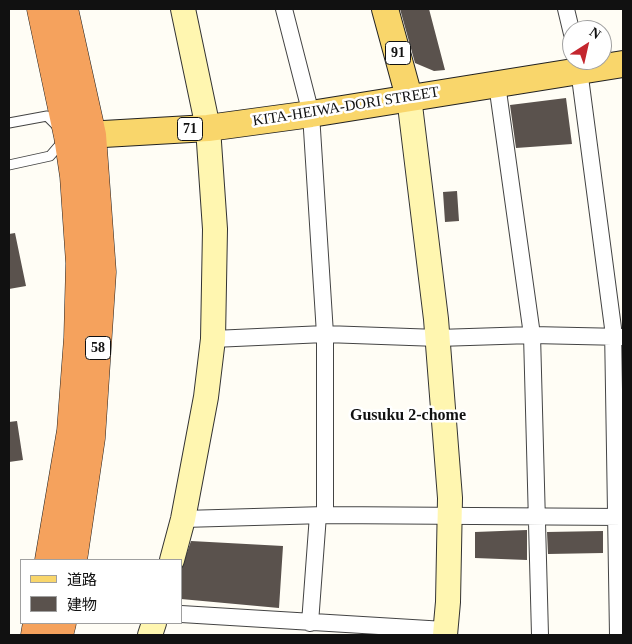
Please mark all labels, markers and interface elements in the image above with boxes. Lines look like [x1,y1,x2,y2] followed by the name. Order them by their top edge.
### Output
[562,20,612,70] north arrow
[587,24,604,42] text: N
[386,42,410,64] road number: 91
[252,83,440,131] street label: KITA-HEIWA-DORI STREET
[178,118,202,140] road number: 71
[86,336,110,359] road number: 58
[350,406,466,426] district label: Gusuku 2-chome
[20,559,182,624] legend
[67,572,97,588] text: 道路
[67,597,97,613] text: 建物

